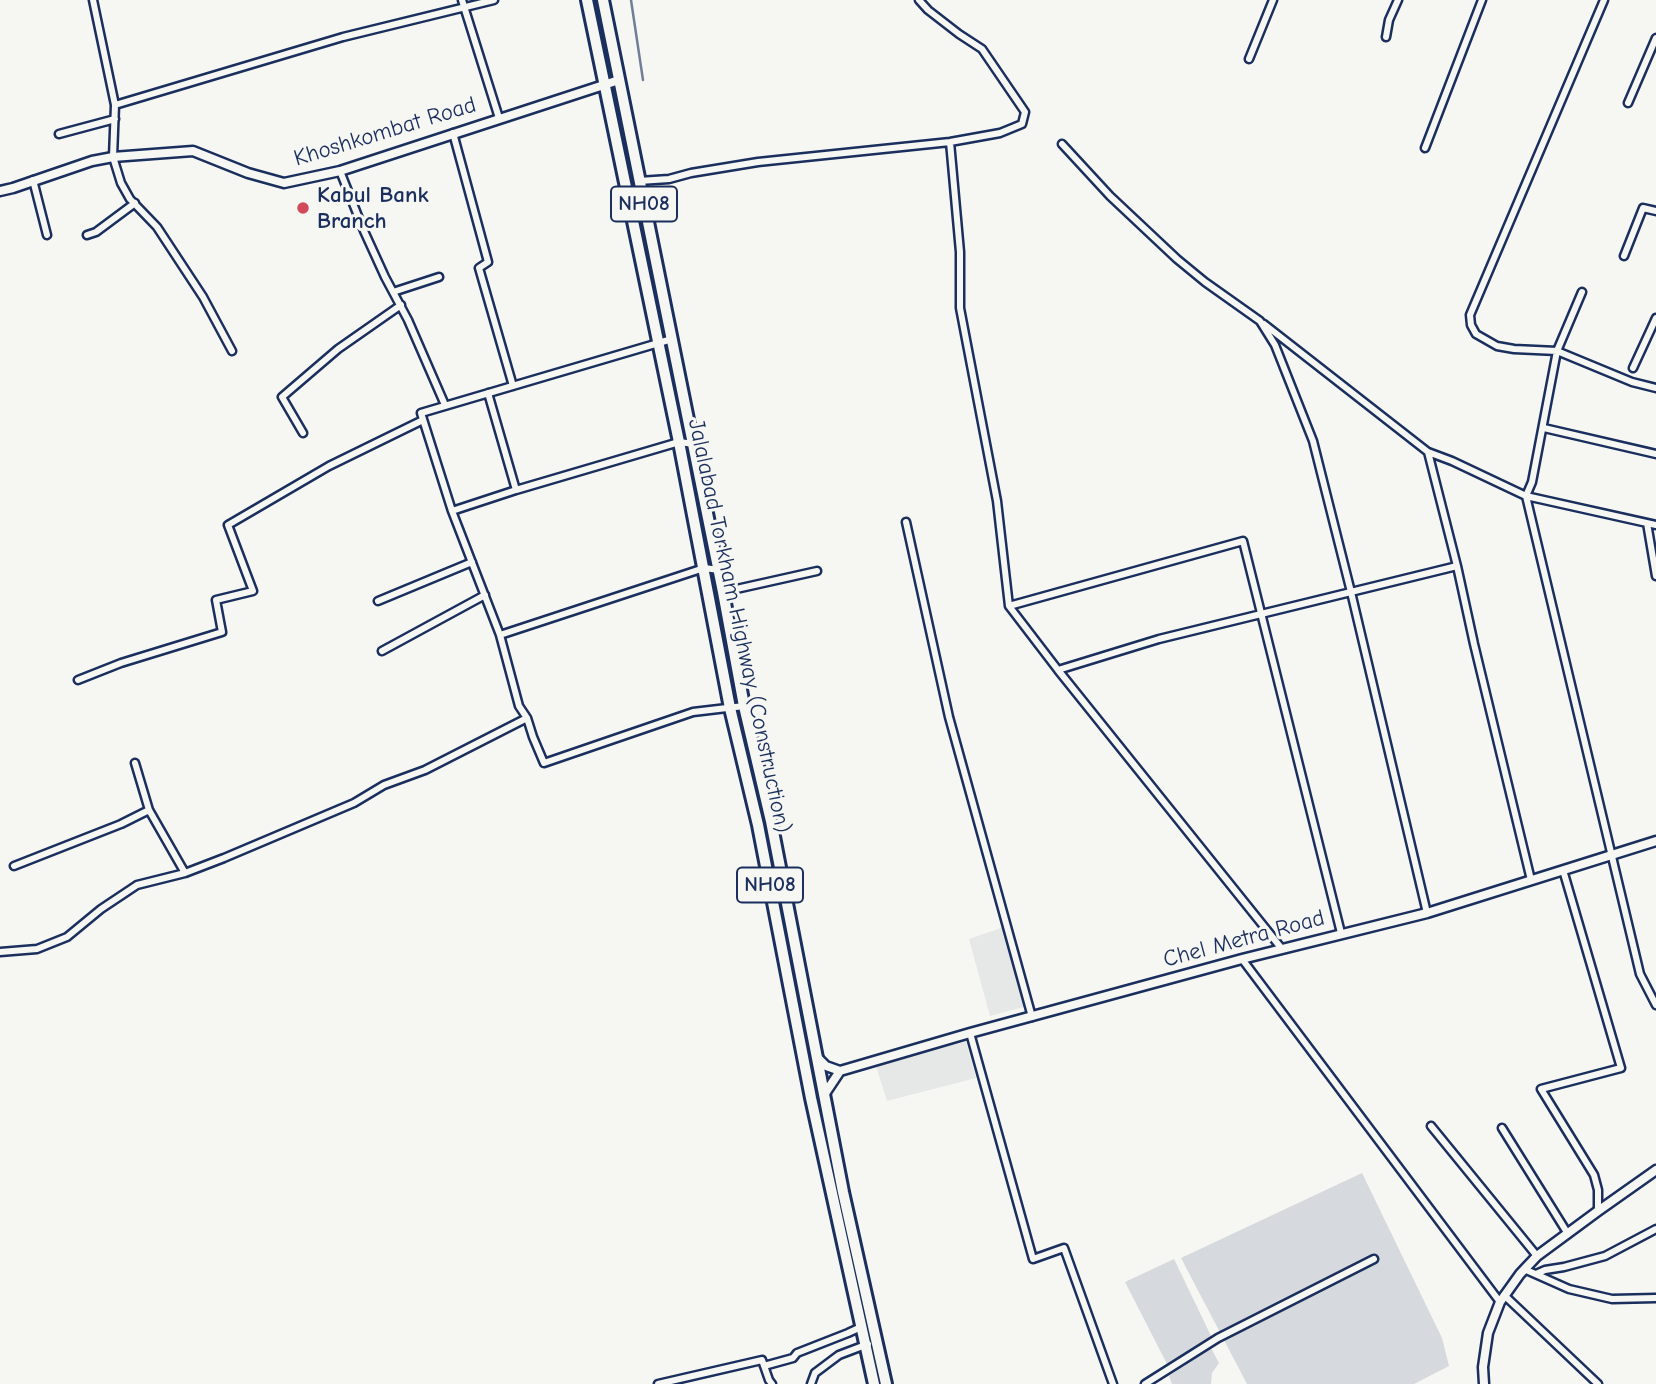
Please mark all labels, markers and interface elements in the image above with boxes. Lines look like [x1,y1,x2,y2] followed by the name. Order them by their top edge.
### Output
[291,91,479,173] street label: Khoshkombat Road
[317,181,429,235] place label: Kabul Bank Branch
[611,186,677,222] road number: NH08
[295,200,311,216] marker: Kabul Bank Branch
[682,416,796,836] street label: Jalalabad Torkham Highway (Construction)
[737,868,803,903] road number: NH08
[1160,904,1328,974] street label: Chel Metra Road

